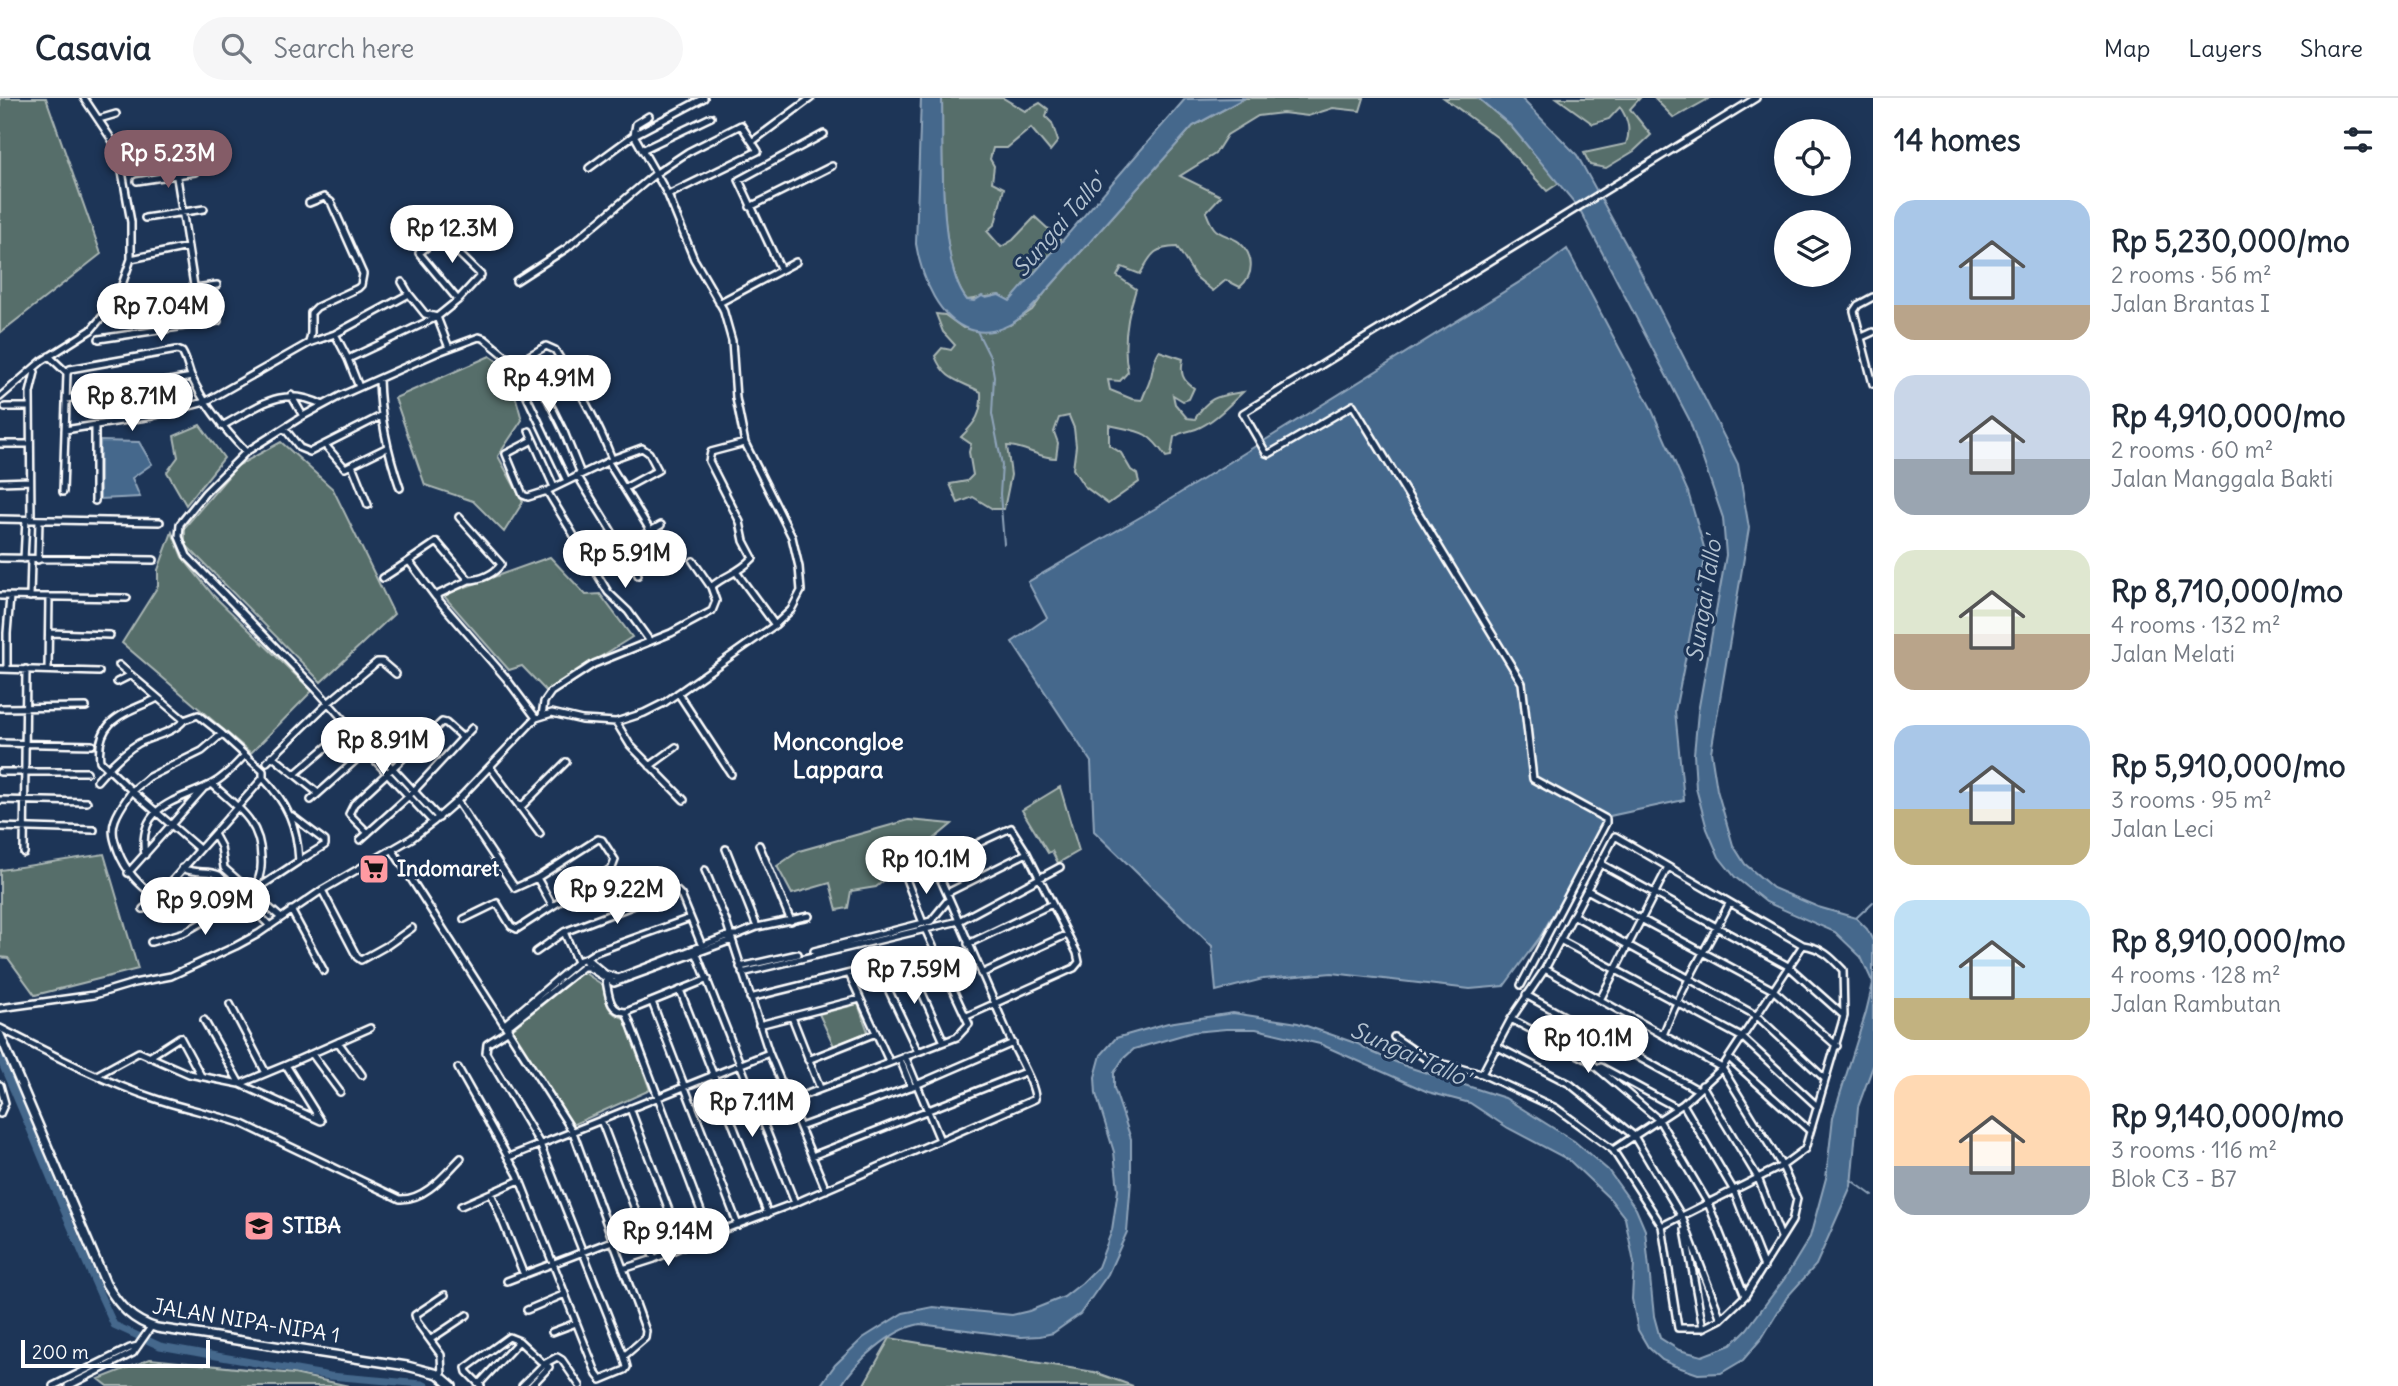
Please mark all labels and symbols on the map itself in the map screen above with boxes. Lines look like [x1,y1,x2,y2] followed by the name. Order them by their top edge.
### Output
[96,130,240,190] pin: Rp 5.23M
[1006,164,1114,282] water label: Sungai Tallo'
[380,206,524,265] pin: Rp 12.3M
[89,284,233,343] pin: Rp 7.04M
[477,356,621,415] pin: Rp 4.91M
[60,374,204,433] pin: Rp 8.71M
[1679,530,1728,664] water label: Sungai Tallo'
[553,531,697,590] pin: Rp 5.91M
[311,718,455,777] pin: Rp 8.91M
[772,726,904,784] district label: Moncongloe Lappara
[854,836,998,896] pin: Rp 10.1M
[357,852,391,886] supermarket icon: Indomaret
[397,855,500,882] place label: Indomaret
[545,866,689,926] pin: Rp 9.22M
[133,878,277,937] pin: Rp 9.09M
[842,946,986,1006] pin: Rp 7.59M
[1346,1014,1477,1094] water label: Sungai Tallo'
[1516,1016,1660,1075] pin: Rp 10.1M
[680,1080,824,1139] pin: Rp 7.11M
[596,1208,740,1268] pin: Rp 9.14M
[242,1209,276,1243] school or university icon: STIBA
[282,1212,342,1239] place label: STIBA
[150,1292,342,1349] street label: JALAN NIPA-NIPA 1
[21,1337,210,1369] scale bar

